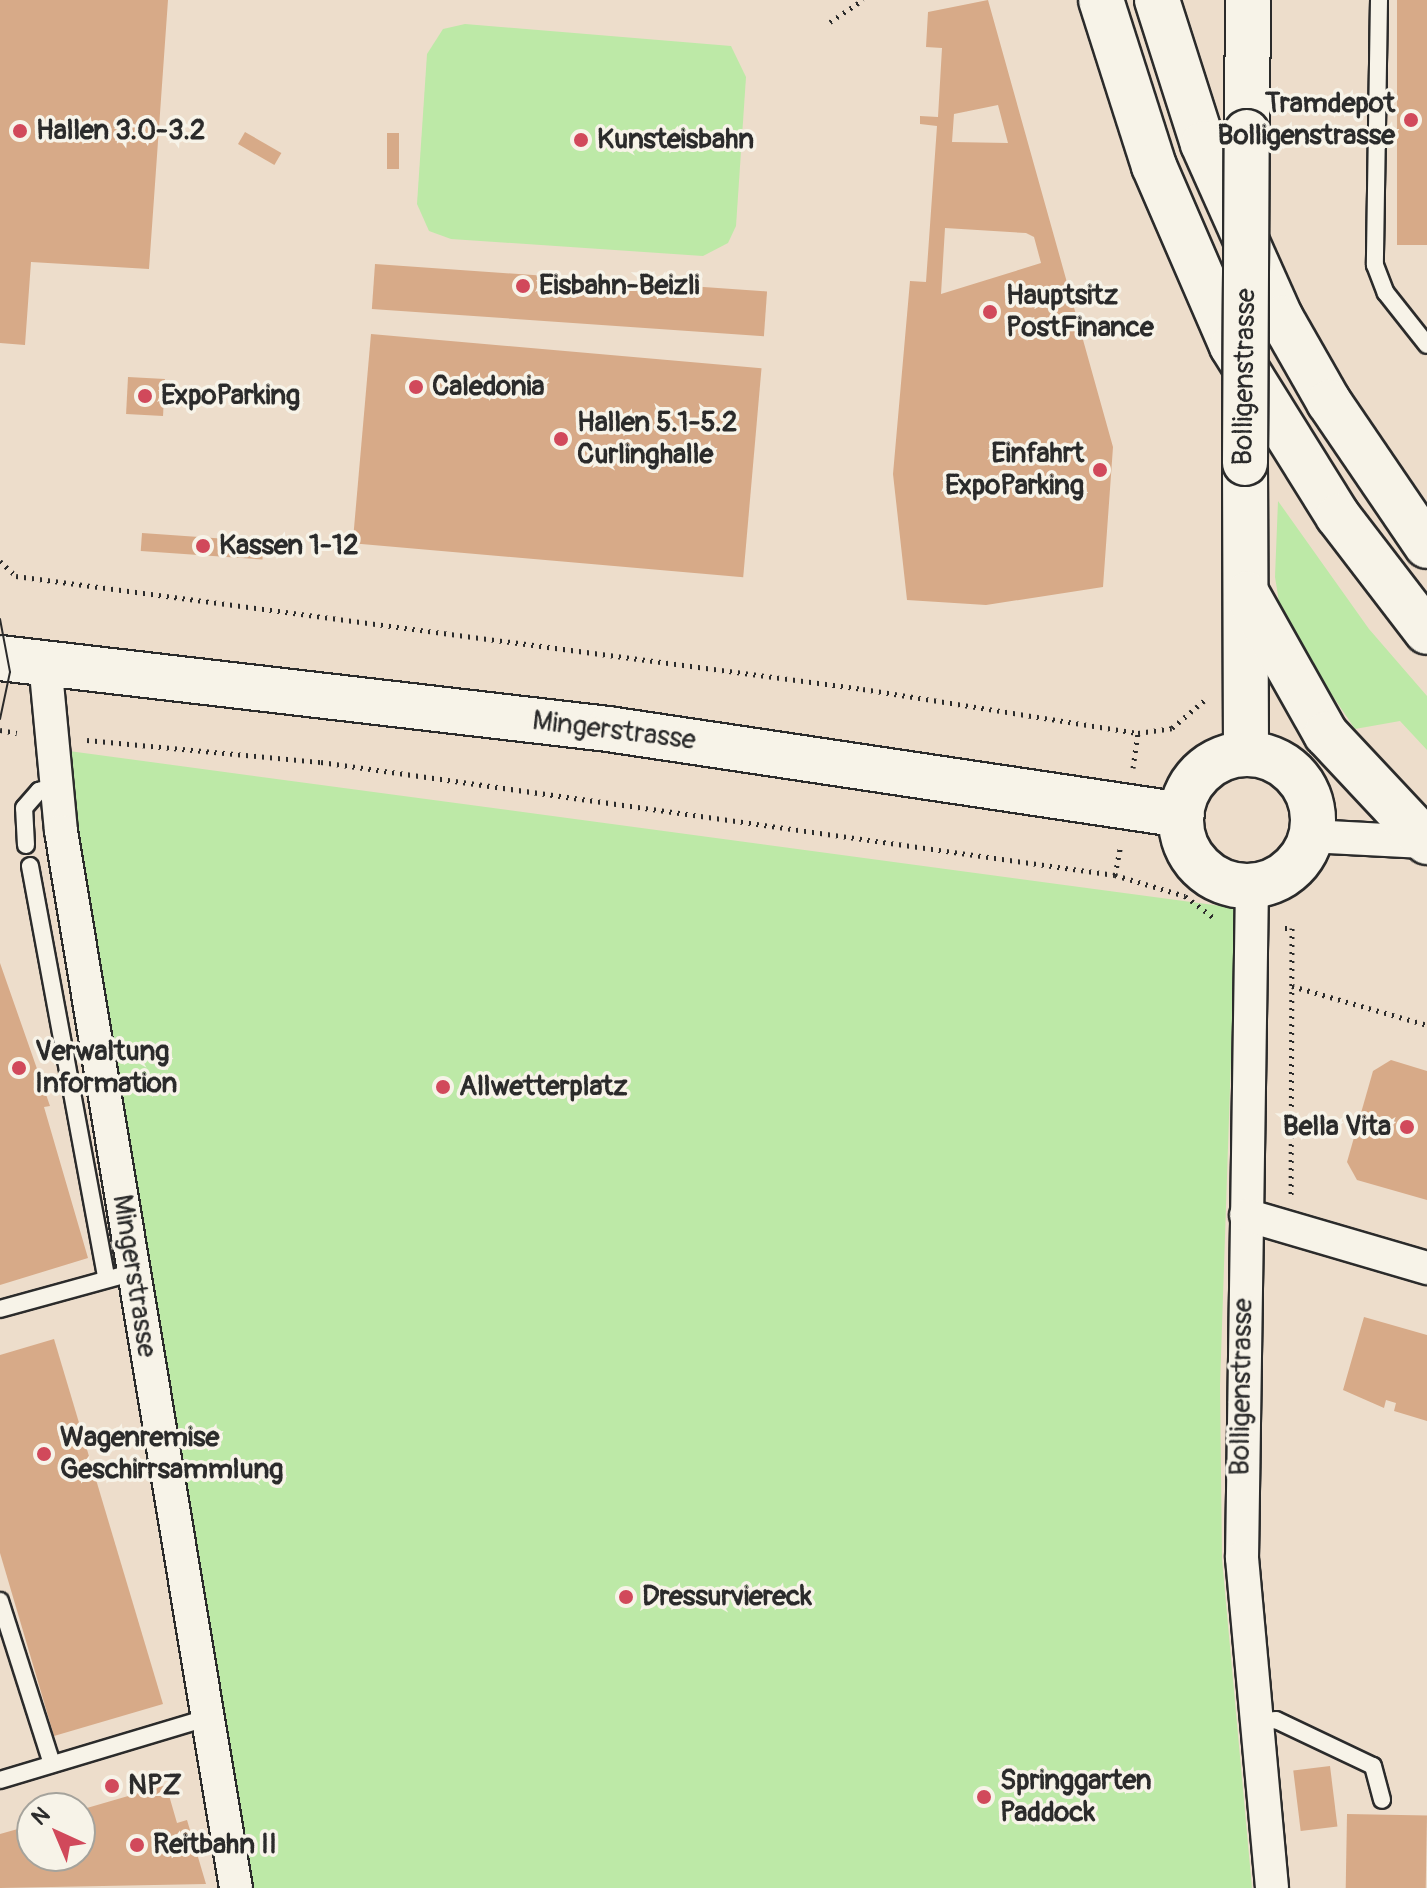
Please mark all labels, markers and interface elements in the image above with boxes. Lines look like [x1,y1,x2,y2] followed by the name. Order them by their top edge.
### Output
[1218,87,1395,153] place label: Tramdepot Bolligenstrasse
[1402,111,1420,129] marker: Tramdepot Bolligenstrasse
[36,114,205,148] place label: Hallen 3.0-3.2
[11,122,29,140] marker: Hallen 3.0-3.2
[597,123,754,157] place label: Kunsteisbahn
[572,131,590,149] marker: Kunsteisbahn
[539,269,700,303] place label: Eisbahn-Beizli
[514,277,532,295] marker: Eisbahn-Beizli
[1006,279,1154,345] place label: Hauptsitz PostFinance
[1227,288,1263,466] street label: Bolligenstrasse
[981,303,999,321] marker: Hauptsitz PostFinance
[432,370,545,404] place label: Caledonia
[407,378,425,396] marker: Caledonia
[161,379,300,413] place label: ExpoParking
[136,387,154,405] marker: ExpoParking
[577,406,737,472] place label: Hallen 5.1-5.2 Curlinghalle
[552,430,570,448] marker: Hallen 5.1-5.2 Curlinghalle
[945,437,1084,503] place label: Einfahrt ExpoParking
[1091,461,1109,479] marker: Einfahrt ExpoParking
[219,529,359,563] place label: Kassen 1-12
[194,537,212,555] marker: Kassen 1-12
[530,704,698,758] street label: Mingerstrasse
[35,1035,177,1101] place label: Verwaltung Information
[10,1059,28,1077] marker: Verwaltung Information
[459,1070,628,1104] place label: Allwetterplatz
[434,1078,452,1096] marker: Allwetterplatz
[1283,1110,1391,1144] place label: Bella Vita
[1398,1118,1416,1136] marker: Bella Vita
[105,1192,163,1360] street label: Mingerstrasse
[1224,1298,1260,1476] street label: Bolligenstrasse
[60,1421,283,1487] place label: Wagenremise Geschirrsammlung
[35,1445,53,1463] marker: Wagenremise Geschirrsammlung
[642,1580,812,1614] place label: Dressurviereck
[617,1588,635,1606] marker: Dressurviereck
[1000,1764,1152,1830] place label: Springgarten Paddock
[128,1769,181,1803] place label: NPZ
[103,1777,121,1795] marker: NPZ
[975,1788,993,1806] marker: Springgarten Paddock
[16,1792,96,1872] north arrow
[26,1801,56,1831] text: N
[153,1828,277,1862] place label: Reitbahn II
[128,1836,146,1854] marker: Reitbahn II

